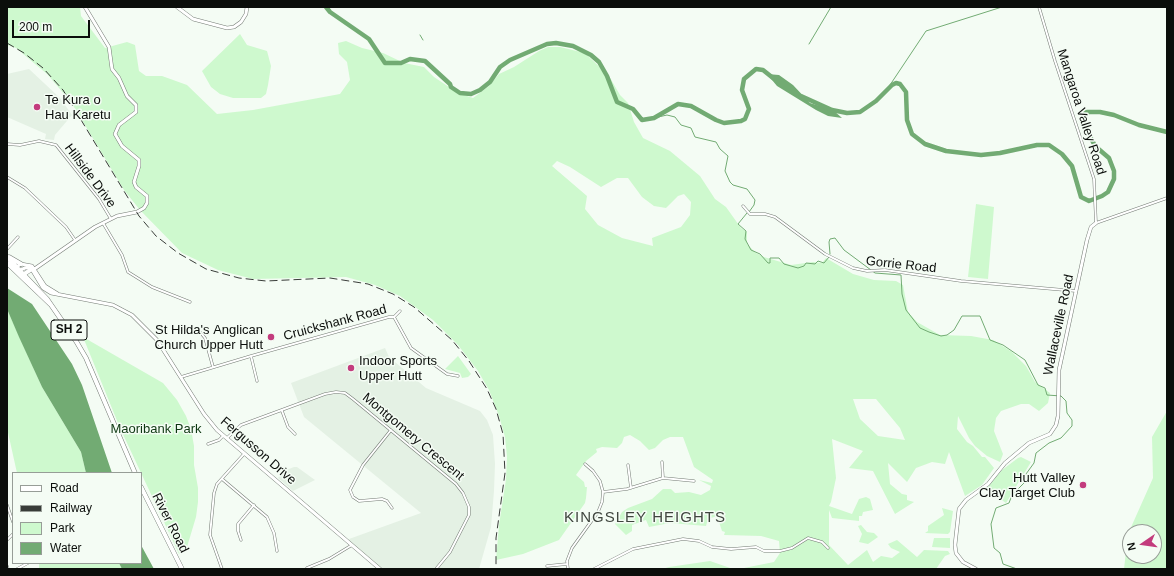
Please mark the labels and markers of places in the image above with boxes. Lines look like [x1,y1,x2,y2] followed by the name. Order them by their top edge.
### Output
[45,92,111,123] place label: Te Kura o Hau Karetu
[32,102,42,112] marker: Te Kura o Hau Karetu
[155,322,263,353] place label: St Hilda's Anglican Church Upper Hutt
[266,332,276,342] marker: St Hilda's Anglican Church Upper Hutt
[359,353,437,384] place label: Indoor Sports Upper Hutt
[346,363,356,373] marker: Indoor Sports Upper Hutt
[979,470,1075,501] place label: Hutt Valley Clay Target Club
[1078,480,1088,490] marker: Hutt Valley Clay Target Club

